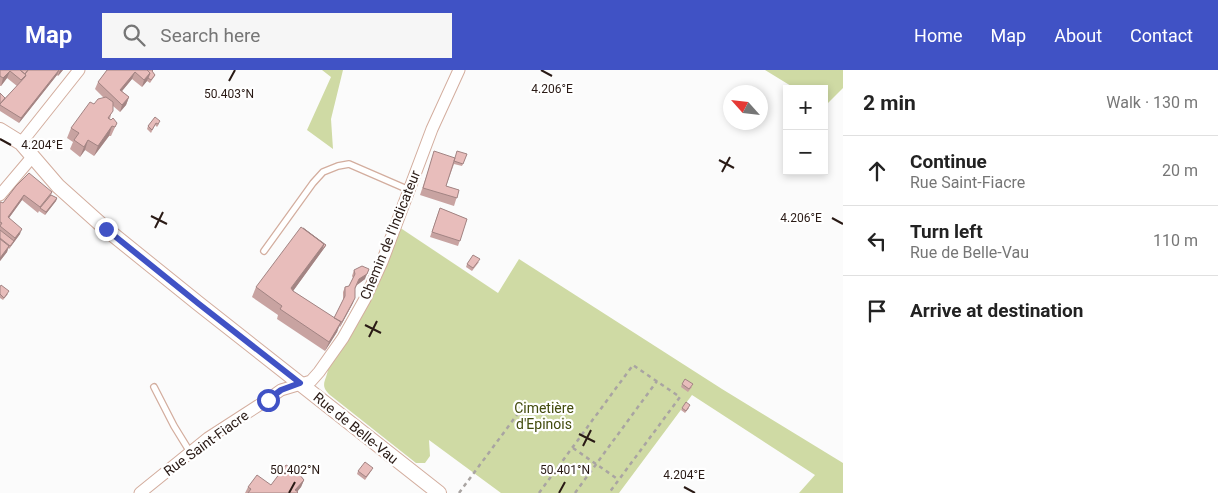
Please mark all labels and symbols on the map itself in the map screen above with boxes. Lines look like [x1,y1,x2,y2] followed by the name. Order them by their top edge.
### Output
[531,82,573,96] text: 4.206°E
[723,85,768,130] north arrow
[204,87,254,101] text: 50.403°N
[21,138,63,152] text: 4.204°E
[357,168,423,302] street label: Chemin de l'Indicateur
[780,211,822,225] text: 4.206°E
[95,218,118,241] route end
[257,389,280,412] route start
[310,389,402,467] street label: Rue de Belle-Vau
[514,400,574,432] park label: Cimetière d'Epinois
[160,407,252,479] street label: Rue Saint-Fiacre
[270,463,320,477] text: 50.402°N
[540,463,590,477] text: 50.401°N
[663,468,705,482] text: 4.204°E

